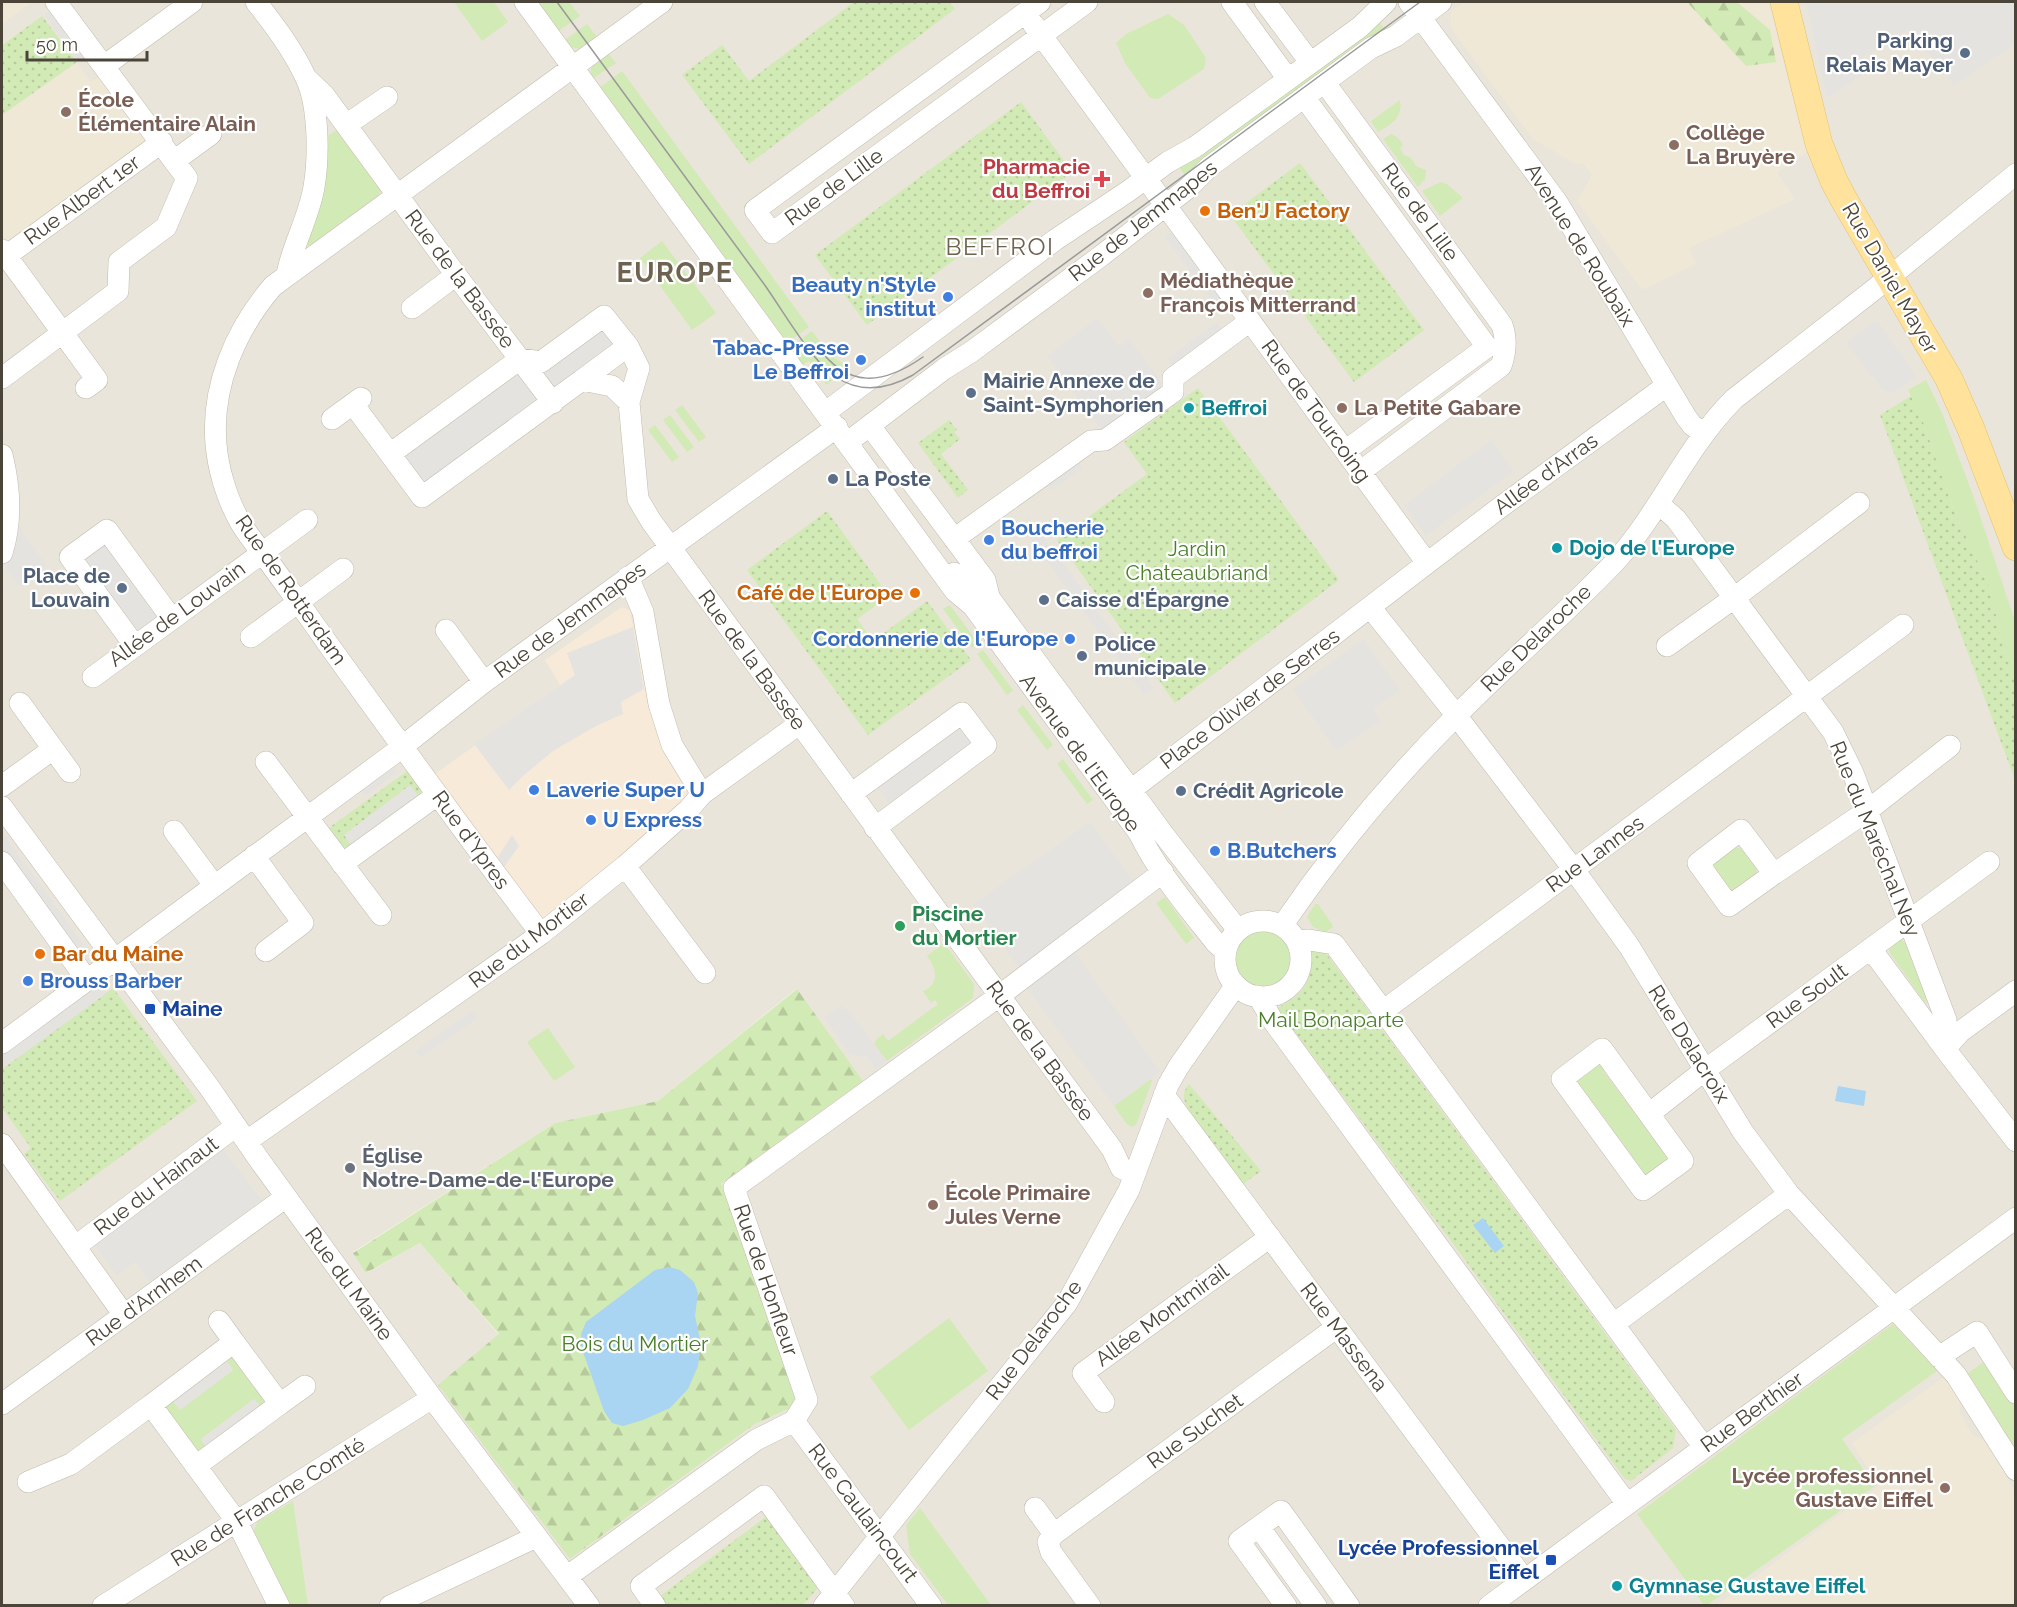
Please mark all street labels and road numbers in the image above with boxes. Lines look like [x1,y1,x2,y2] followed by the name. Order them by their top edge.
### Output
[780,143,888,231] street label: Rue de Lille
[19,149,145,250] street label: Rue Albert 1er
[1063,155,1222,286] street label: Rue de Jemmapes
[1376,158,1464,266] street label: Rue de Lille
[1520,159,1641,331] street label: Avenue de Roubaix
[1837,198,1944,358] street label: Rue Daniel Mayer
[400,204,521,353] street label: Rue de la Bassée
[1256,335,1376,487] street label: Rue de Tourcoing
[1489,428,1602,520] street label: Allée d'Arras
[230,510,352,669] street label: Rue de Rotterdam
[104,556,250,671] street label: Allée de Louvain
[489,556,651,683] street label: Rue de Jemmapes
[1475,579,1596,697] street label: Rue Delaroche
[693,585,812,735] street label: Rue de la Bassée
[1155,623,1344,774] street label: Place Olivier de Serres
[1015,669,1146,837] street label: Avenue de l'Europe
[1825,737,1926,940] street label: Rue du Maréchal Ney
[427,786,515,894] street label: Rue d'Ypres
[1541,810,1648,897] street label: Rue Lannes
[464,886,594,993] street label: Rue du Mortier
[1761,958,1852,1033] street label: Rue Soult
[981,976,1100,1126] street label: Rue de la Bassée
[1643,980,1736,1108] street label: Rue Delacroix
[89,1131,223,1240] street label: Rue du Hainaut
[729,1201,804,1360] street label: Rue de Honfleur
[300,1222,399,1345] street label: Rue du Maine
[81,1250,207,1351] street label: Rue d'Arnhem
[1090,1258,1233,1371] street label: Allée Montmirail
[980,1275,1087,1405] street label: Rue Delaroche
[1295,1277,1393,1396] street label: Rue Massena
[1695,1366,1808,1457] street label: Rue Berthier
[1142,1388,1247,1474] street label: Rue Suchet
[166,1432,369,1571] street label: Rue de Franche Comté
[803,1439,924,1587] street label: Rue Caulaincourt

